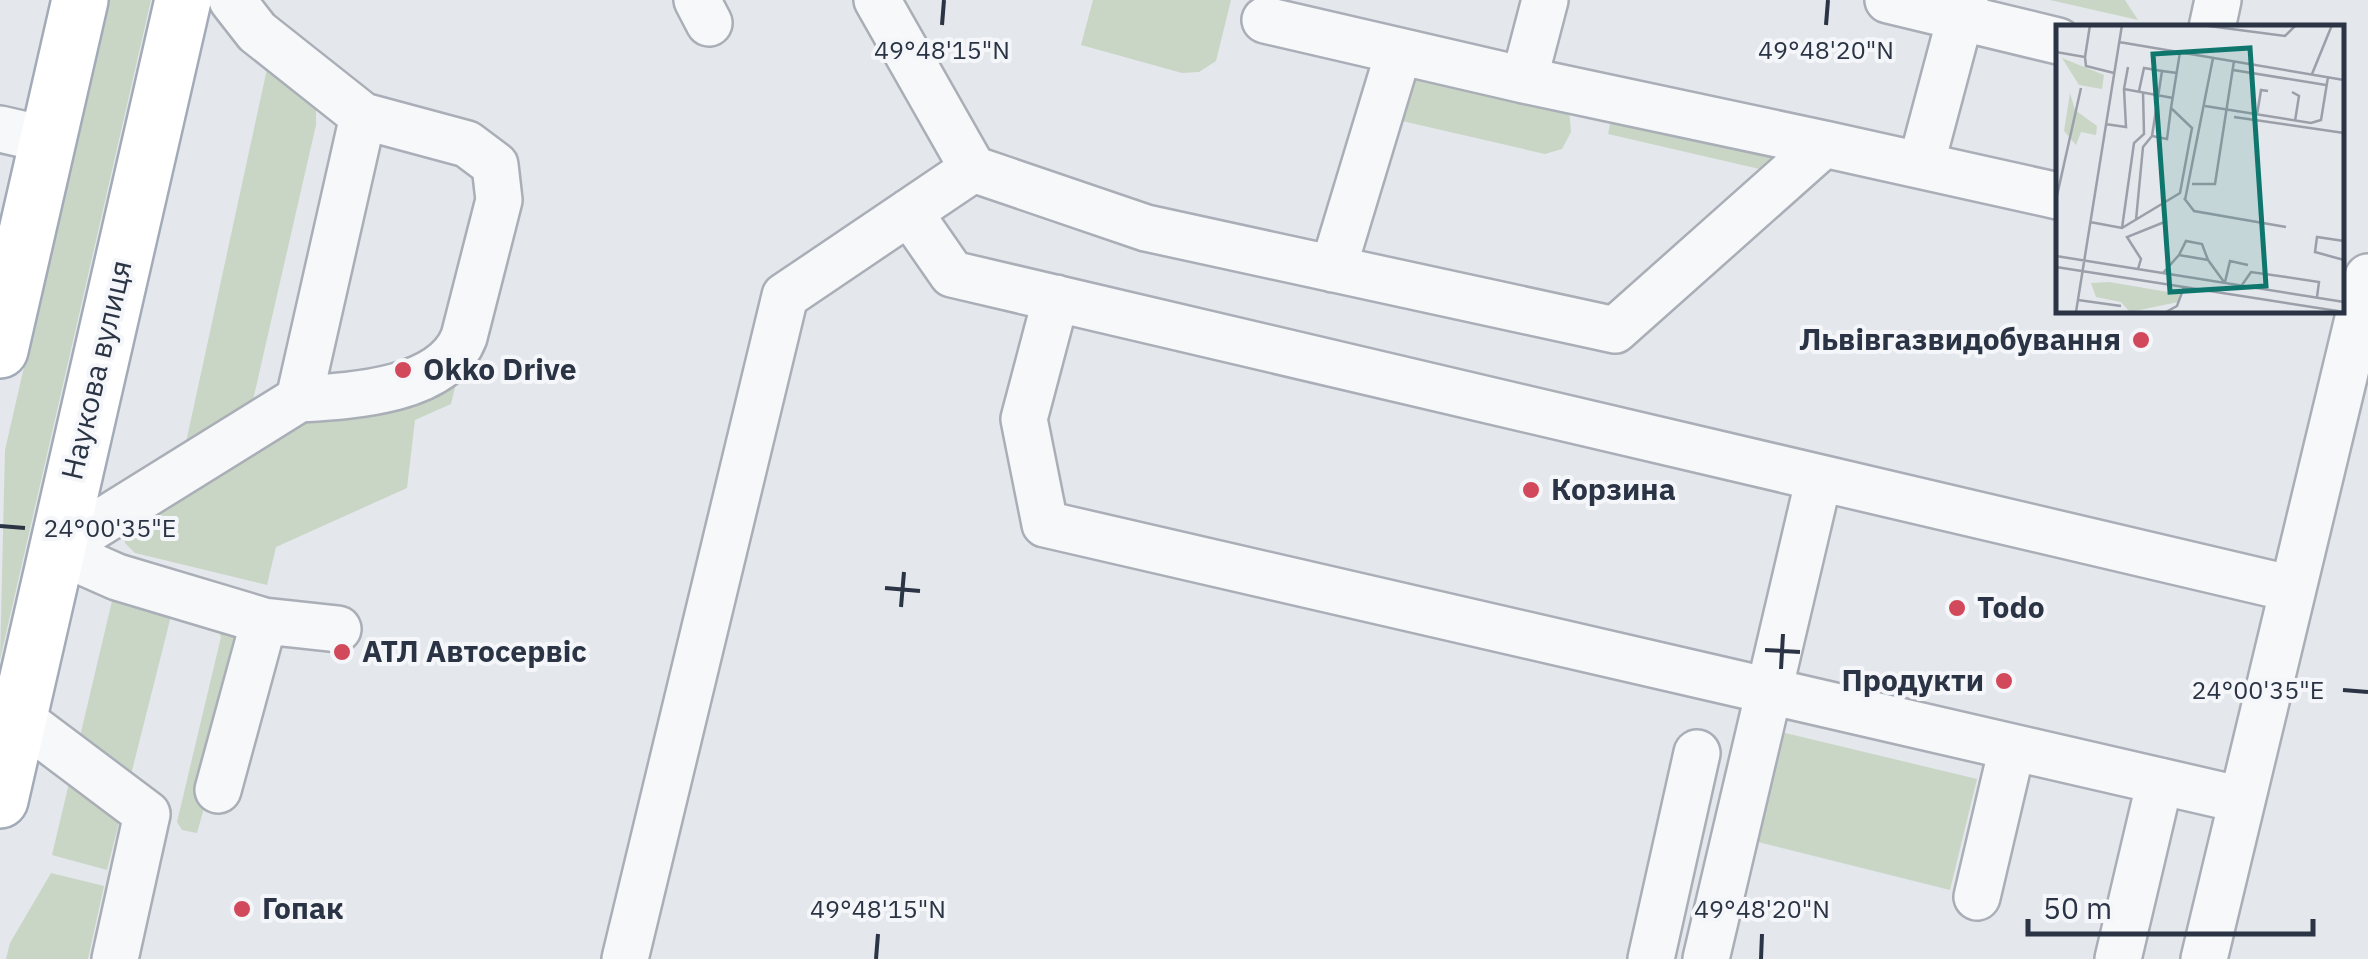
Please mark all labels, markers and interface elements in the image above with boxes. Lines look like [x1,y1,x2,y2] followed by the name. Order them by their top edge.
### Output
[2056,25,2343,312] inset map
[874,33,1010,66] text: 49°48'15"N
[1758,33,1894,66] text: 49°48'20"N
[51,256,140,483] street label: Наукова вулиця
[1799,319,2121,358] place label: Львівгазвидобування
[2130,329,2152,351] marker: Львівгазвидобування
[423,349,577,388] place label: Okko Drive
[392,359,414,381] marker: Okko Drive
[1551,469,1676,508] place label: Корзина
[1520,479,1542,501] marker: Корзина
[44,511,176,544] text: 24°00'35"E
[1977,587,2045,626] place label: Todo
[1946,597,1968,619] marker: Todo
[362,631,587,670] place label: АТЛ Автосервіс
[331,641,353,663] marker: АТЛ Автосервіс
[1841,660,1984,699] place label: Продукти
[1993,670,2015,692] marker: Продукти
[2192,673,2324,706] text: 24°00'35"E
[2028,874,2313,936] scale bar
[262,888,344,927] place label: Гопак
[2043,888,2112,927] text: 50 m
[810,892,946,925] text: 49°48'15"N
[1694,892,1830,925] text: 49°48'20"N
[231,898,253,920] marker: Гопак

